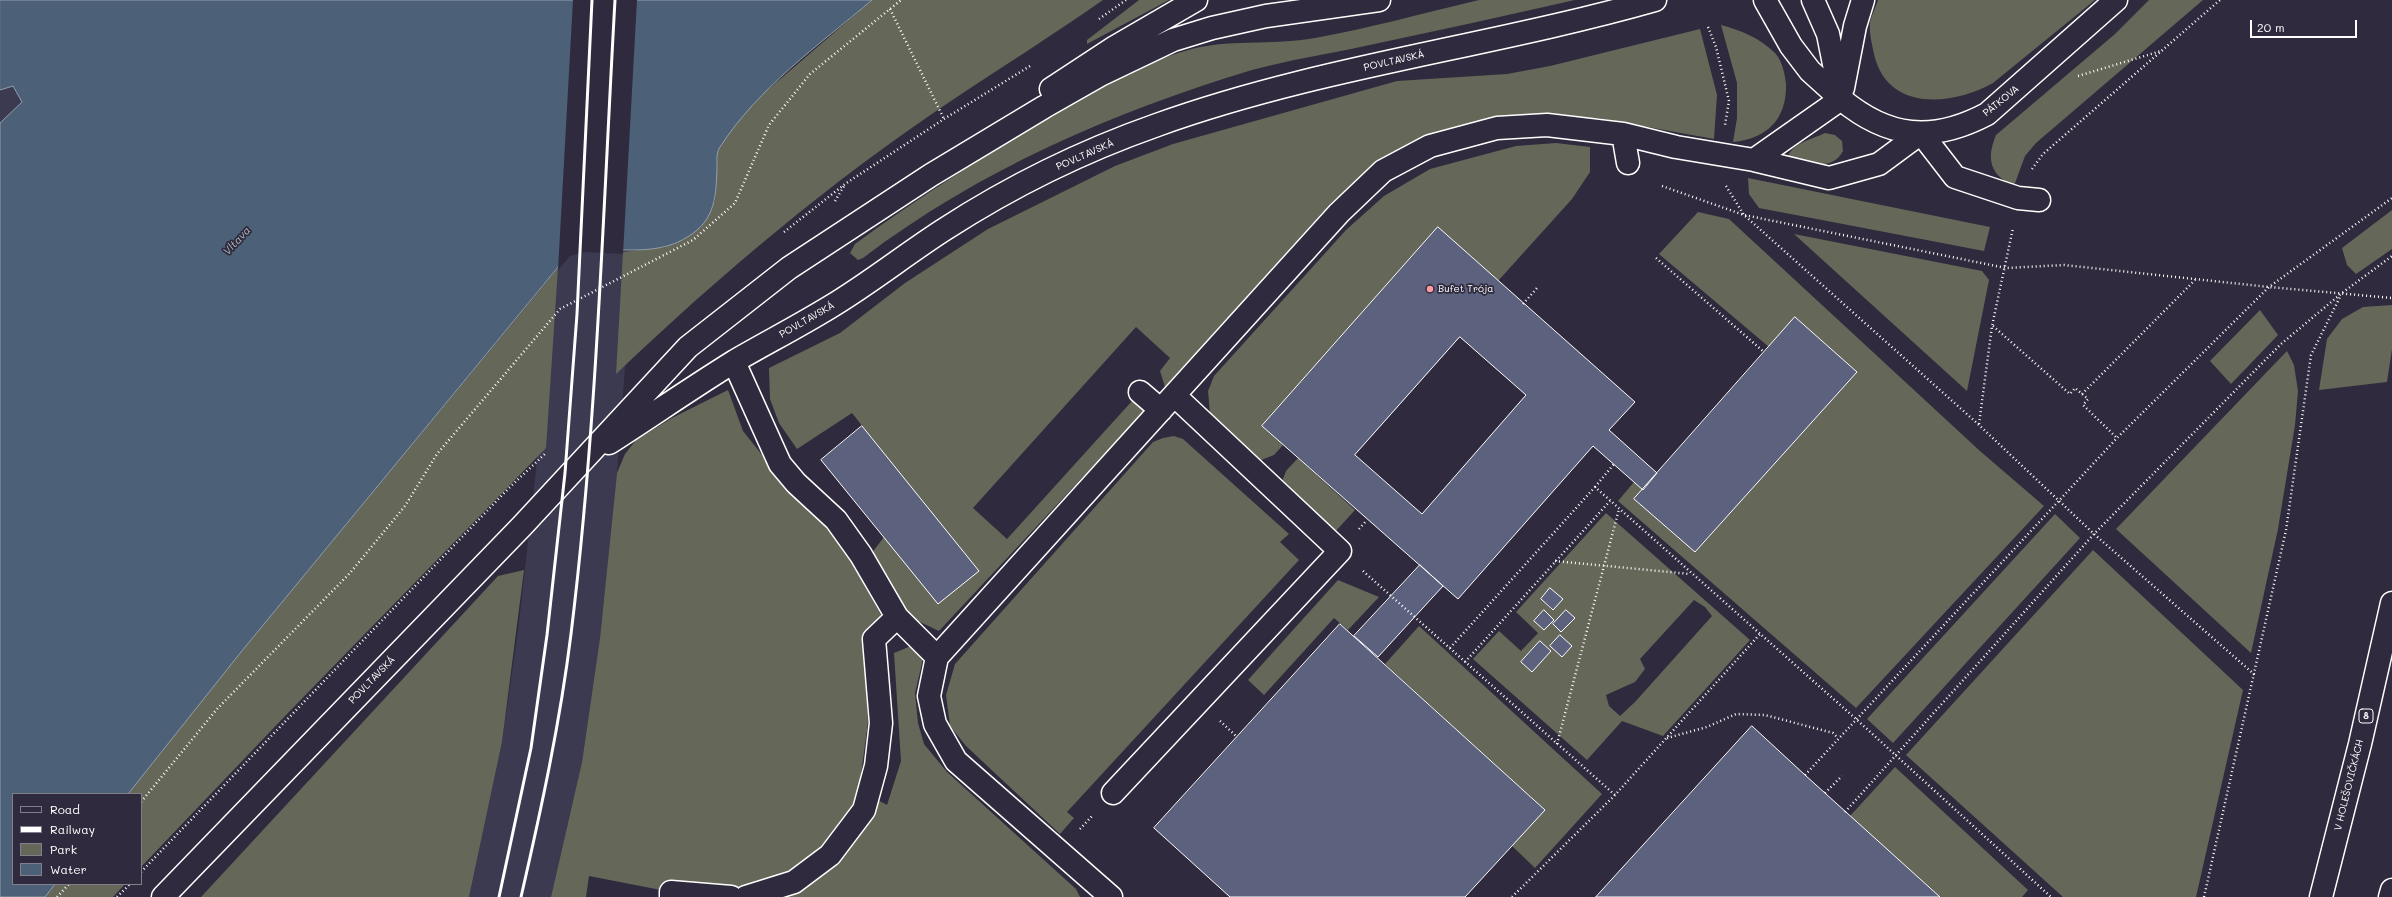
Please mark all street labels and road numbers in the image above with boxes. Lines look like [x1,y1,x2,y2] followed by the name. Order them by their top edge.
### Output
[1363,48,1425,74] street label: POVLTAVSKÁ
[1981,83,2021,119] street label: PÁTKOVA
[1054,137,1116,173] street label: POVLTAVSKÁ
[777,299,837,341] street label: POVLTAVSKÁ
[346,654,398,706] street label: POVLTAVSKÁ
[2359,709,2373,723] road number: 8
[2332,738,2366,832] street label: V HOLEŠOVIČKÁCH

